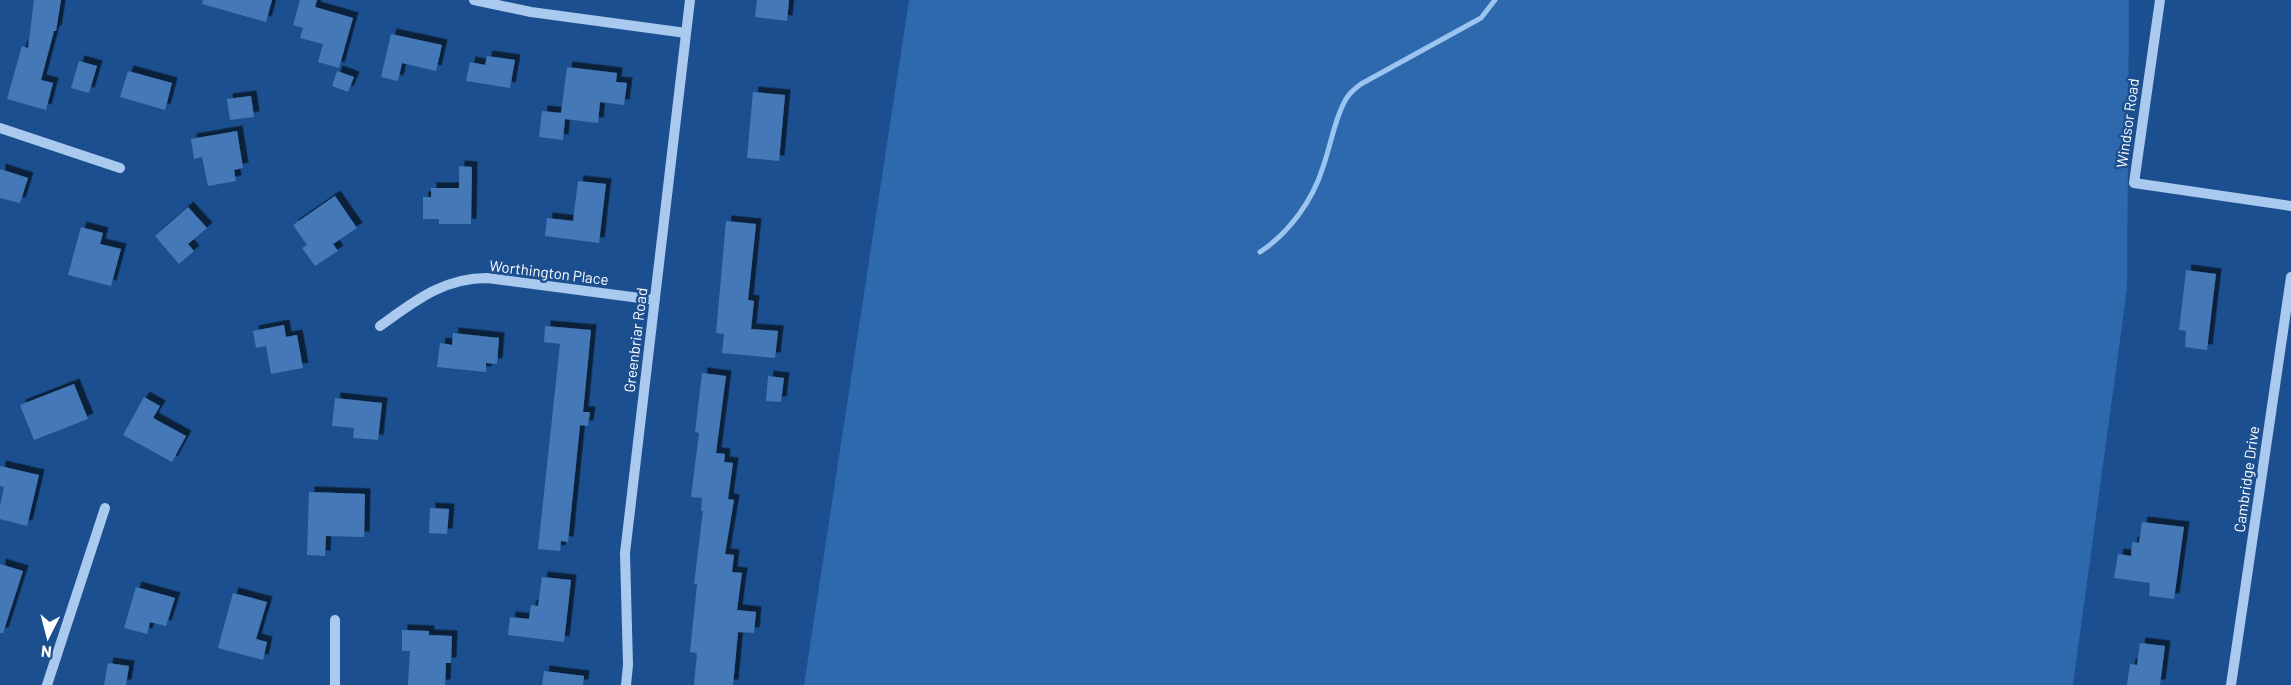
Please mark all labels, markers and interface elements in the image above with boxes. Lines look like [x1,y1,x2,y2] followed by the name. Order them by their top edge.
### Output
[2112,77,2142,169] street label: Windsor Road
[488,256,610,288] street label: Worthington Place
[620,287,650,393] street label: Greenbriar Road
[2230,425,2262,533] street label: Cambridge Drive
[18,607,78,667] north arrow
[40,642,53,662] text: N

